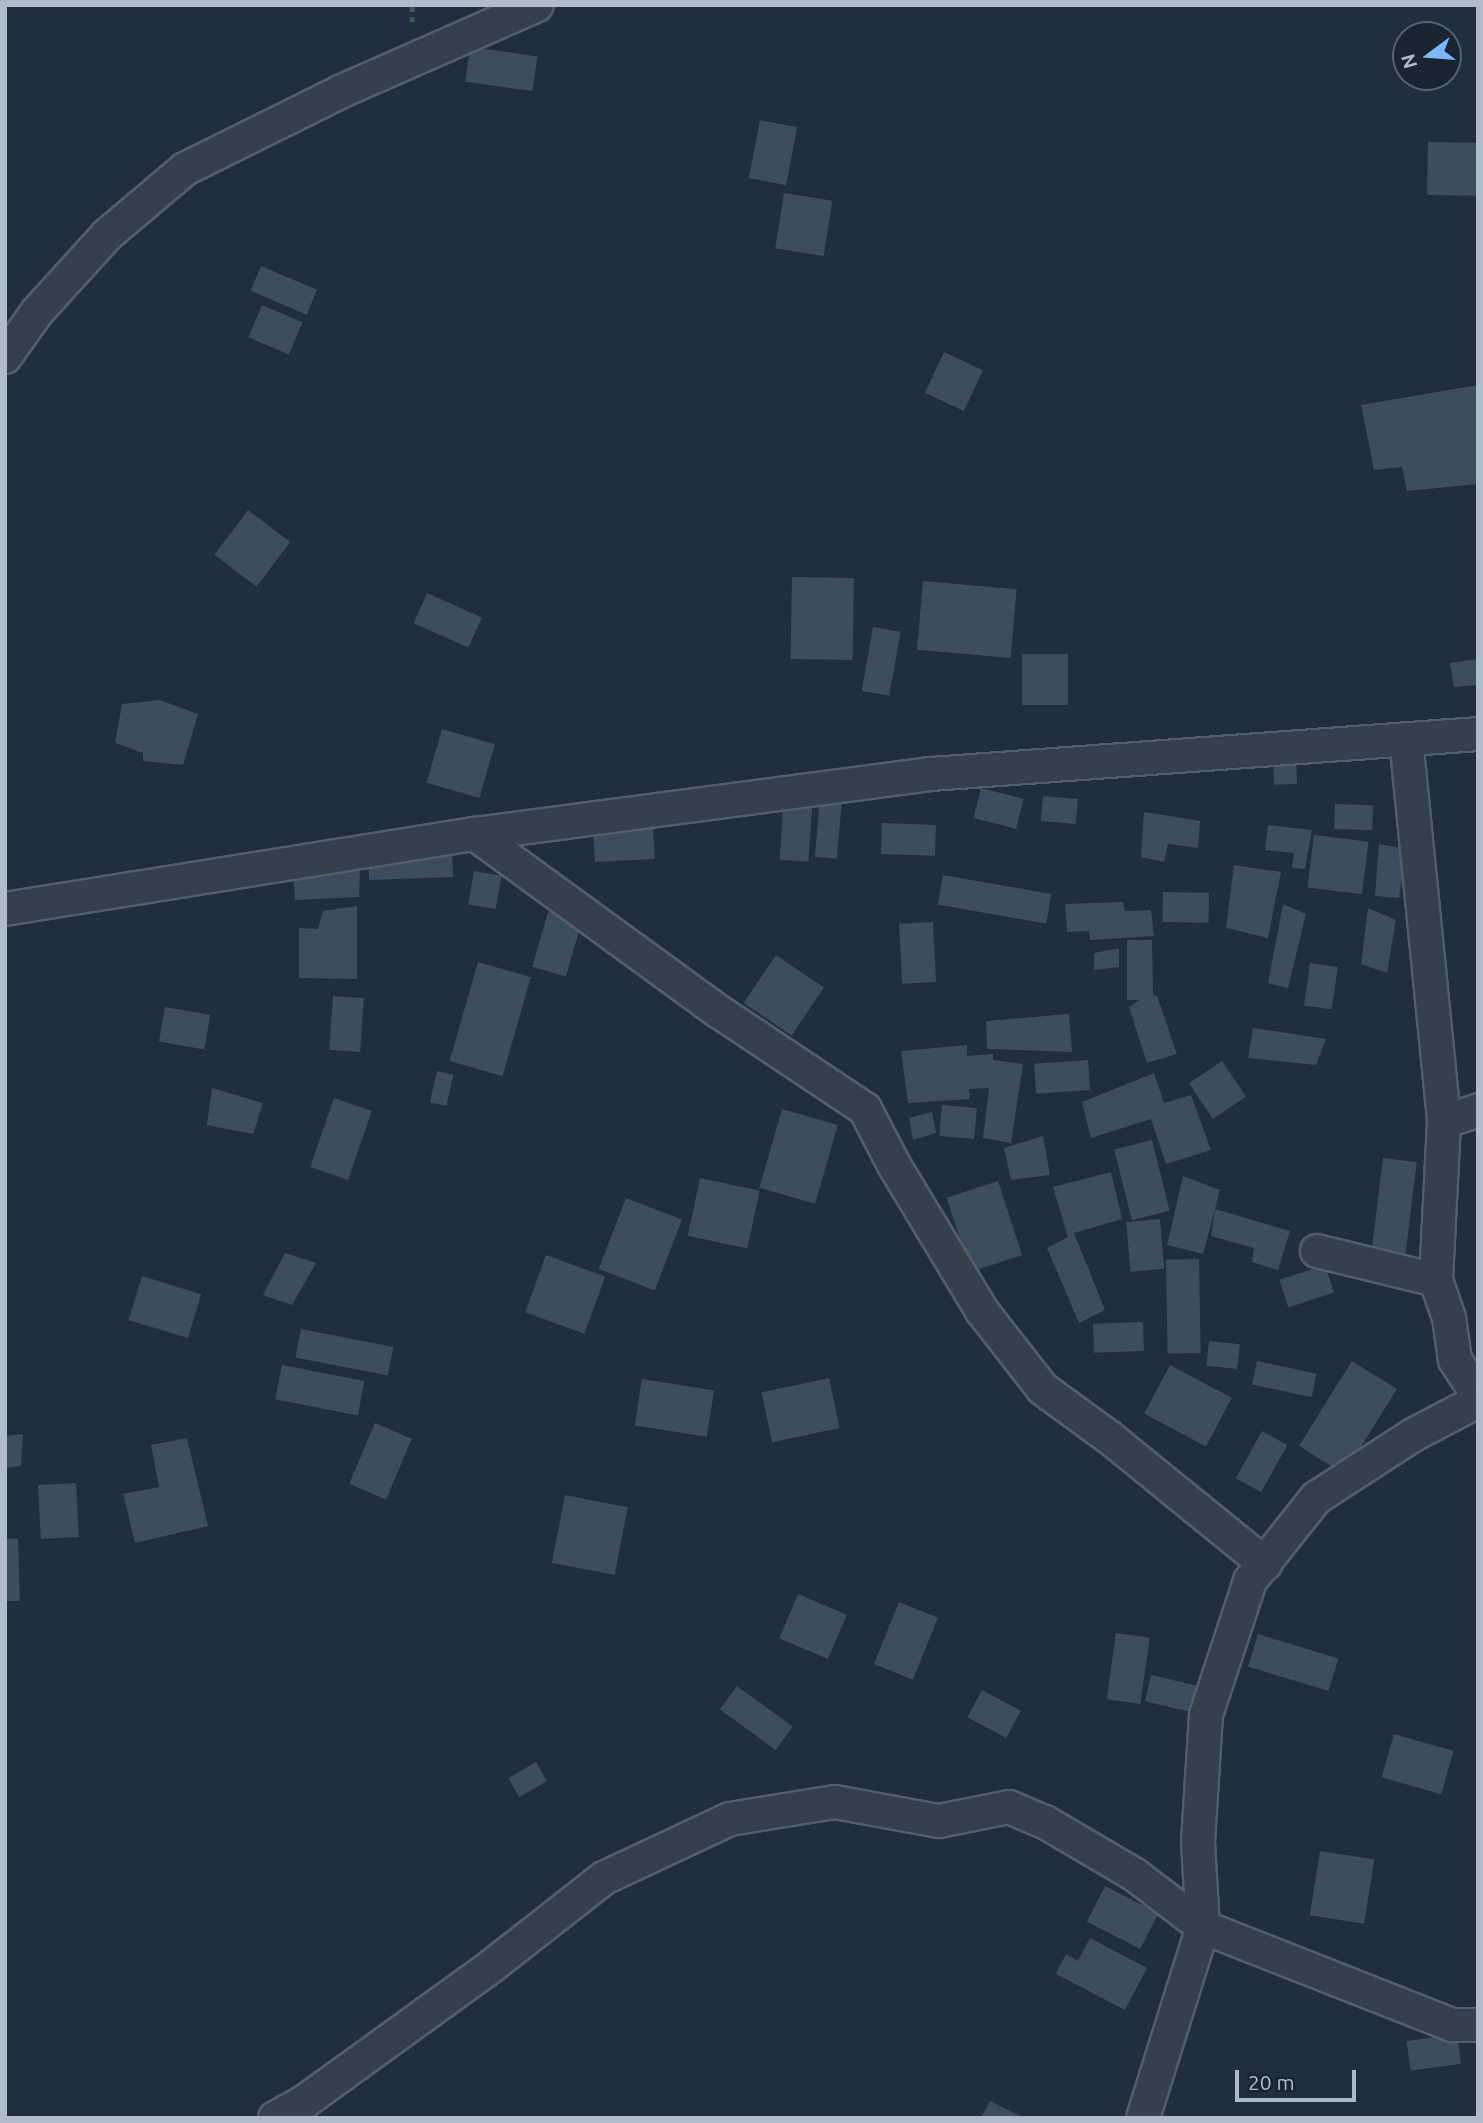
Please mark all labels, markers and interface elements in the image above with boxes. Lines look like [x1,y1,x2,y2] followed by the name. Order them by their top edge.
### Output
[1392,21,1462,91] north arrow
[1396,51,1421,71] text: N
[1238,2056,1359,2100] scale bar
[1248,2070,1295,2094] text: 20 m

